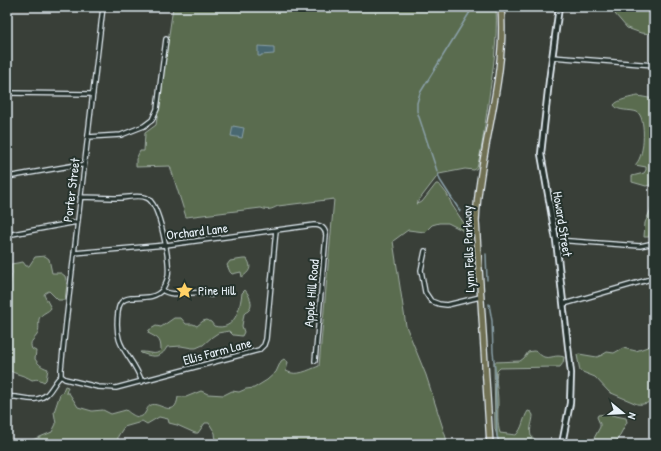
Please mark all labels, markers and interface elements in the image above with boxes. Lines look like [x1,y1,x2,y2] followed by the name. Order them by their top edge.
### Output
[58,156,84,223] street label: Porter Street
[549,190,577,258] street label: Howard Street
[457,205,479,293] street label: Lynn Fells Parkway
[165,218,229,244] street label: Orchard Lane
[299,258,323,328] street label: Apple Hill Road
[175,280,195,300] place icon: Pine Hill
[198,281,236,299] place label: Pine Hill
[181,333,253,369] street label: Ellis Farm Lane
[603,393,643,433] north arrow
[625,411,640,421] text: N

